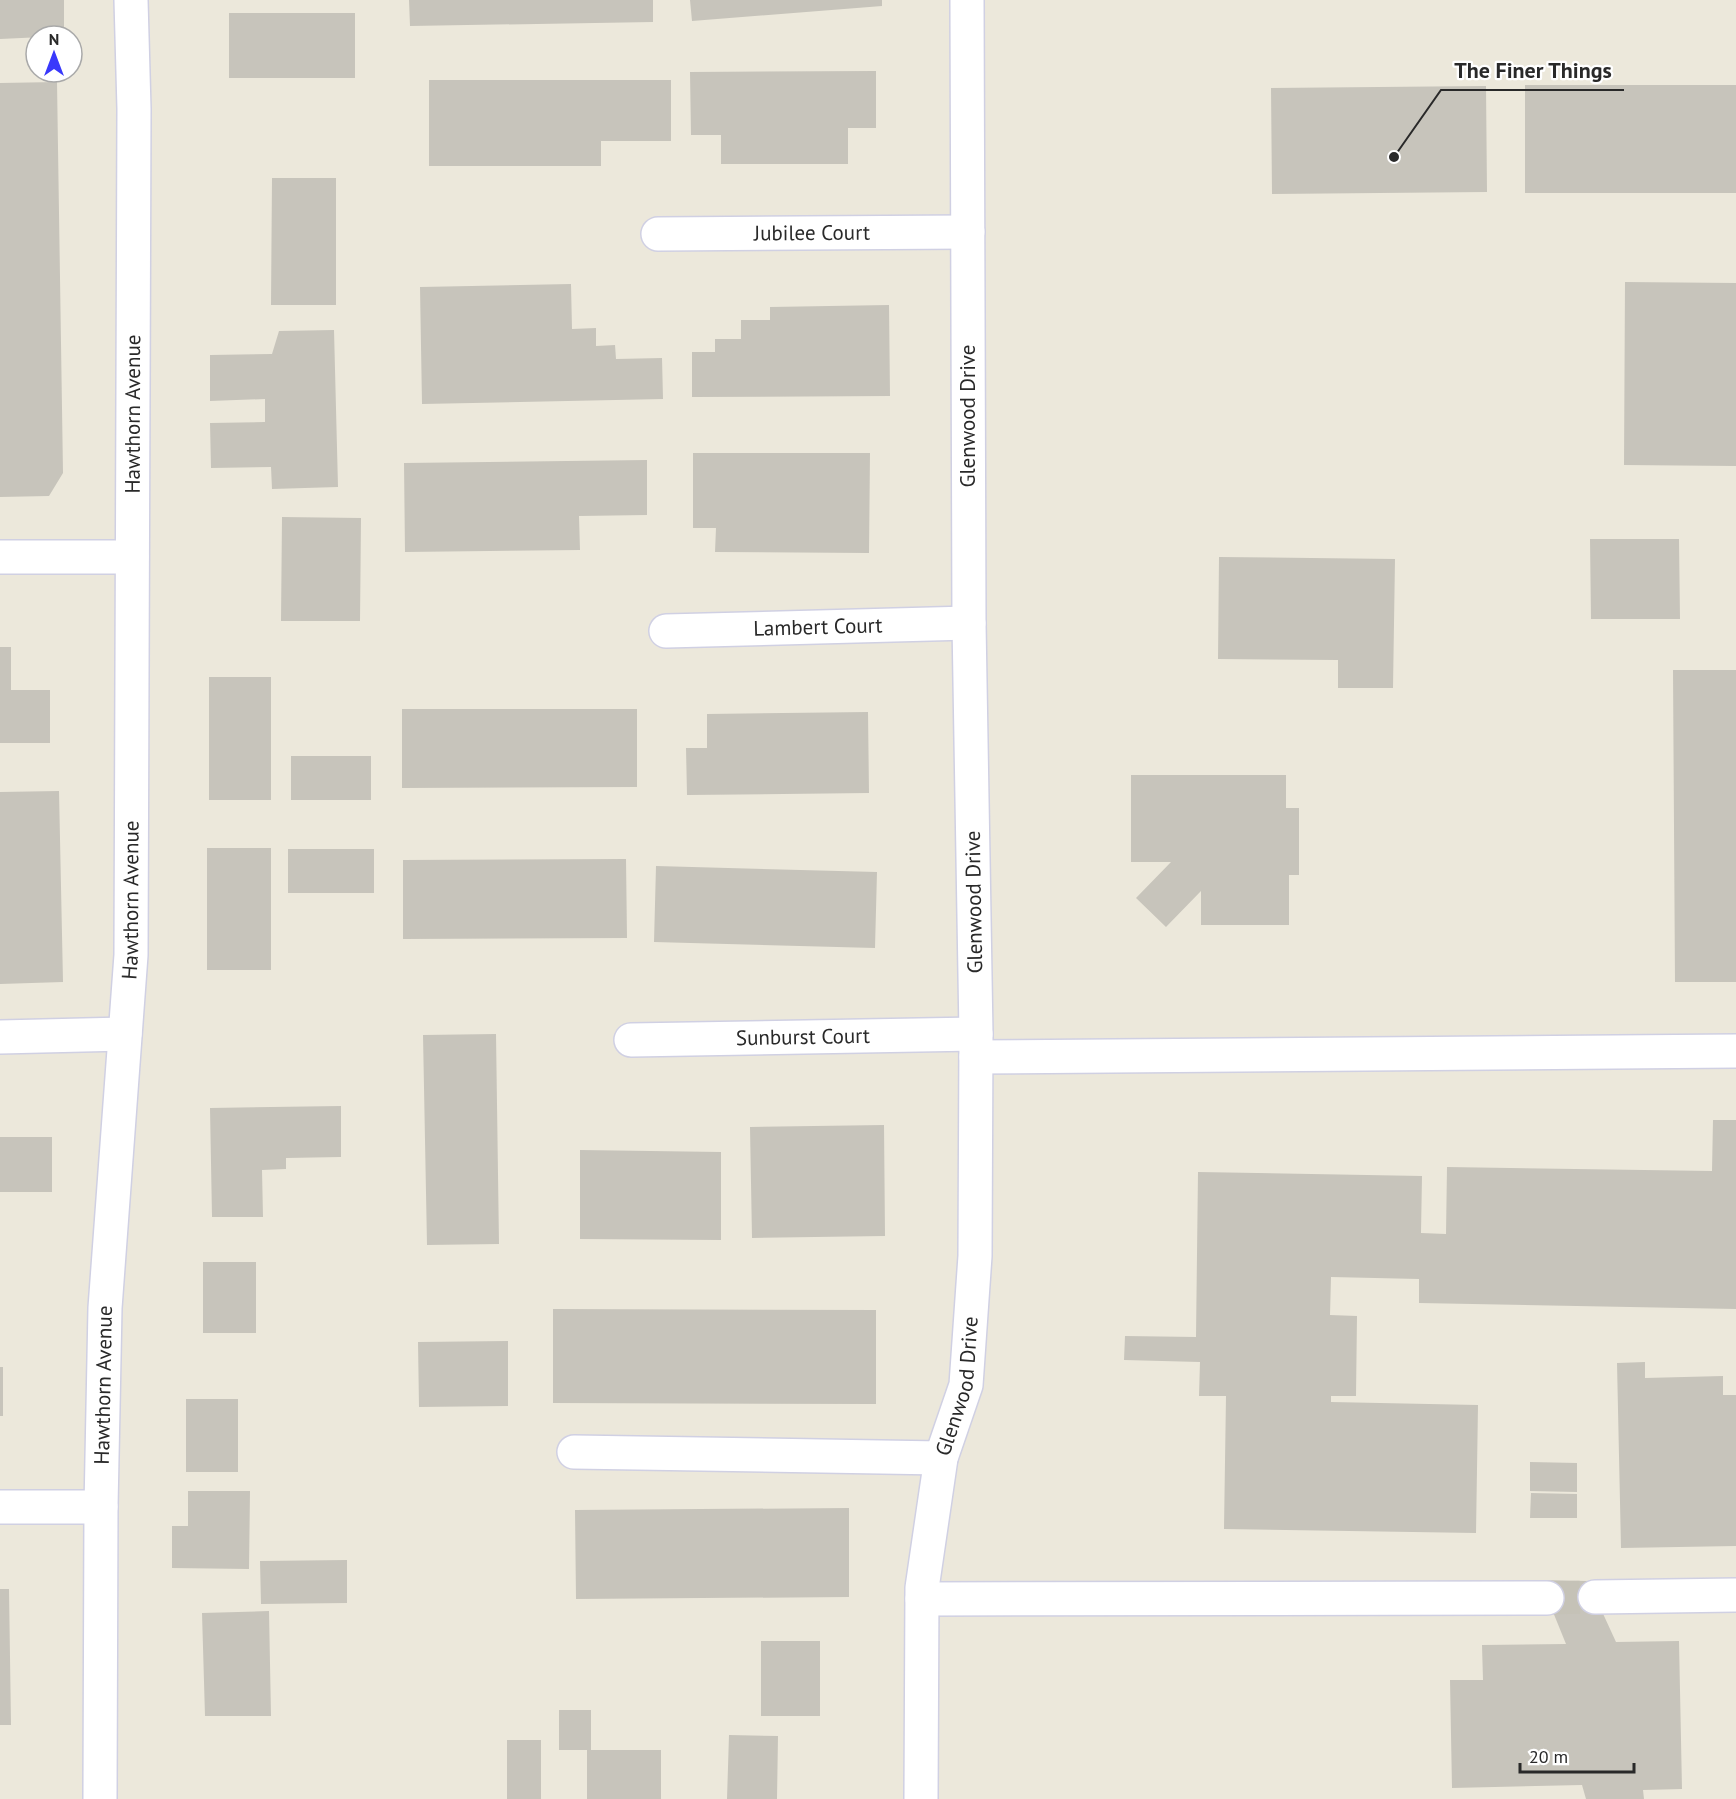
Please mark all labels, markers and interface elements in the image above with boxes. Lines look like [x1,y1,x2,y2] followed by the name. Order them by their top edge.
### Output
[24,24,84,84] north arrow
[49,29,59,49] text: N
[1441,50,1624,90] callout: The Finer Things
[1454,56,1612,84] text: The Finer Things
[753,219,870,246] street label: Jubilee Court
[119,334,146,494] street label: Hawthorn Avenue
[954,345,981,487] street label: Glenwood Drive
[753,611,883,642] street label: Lambert Court
[115,820,144,980] street label: Hawthorn Avenue
[959,830,988,974] street label: Glenwood Drive
[736,1022,870,1051] street label: Sunburst Court
[88,1305,118,1465] street label: Hawthorn Avenue
[929,1315,984,1459] street label: Glenwood Drive
[1520,1736,1634,1774] scale bar
[1529,1745,1568,1768] text: 20 m

